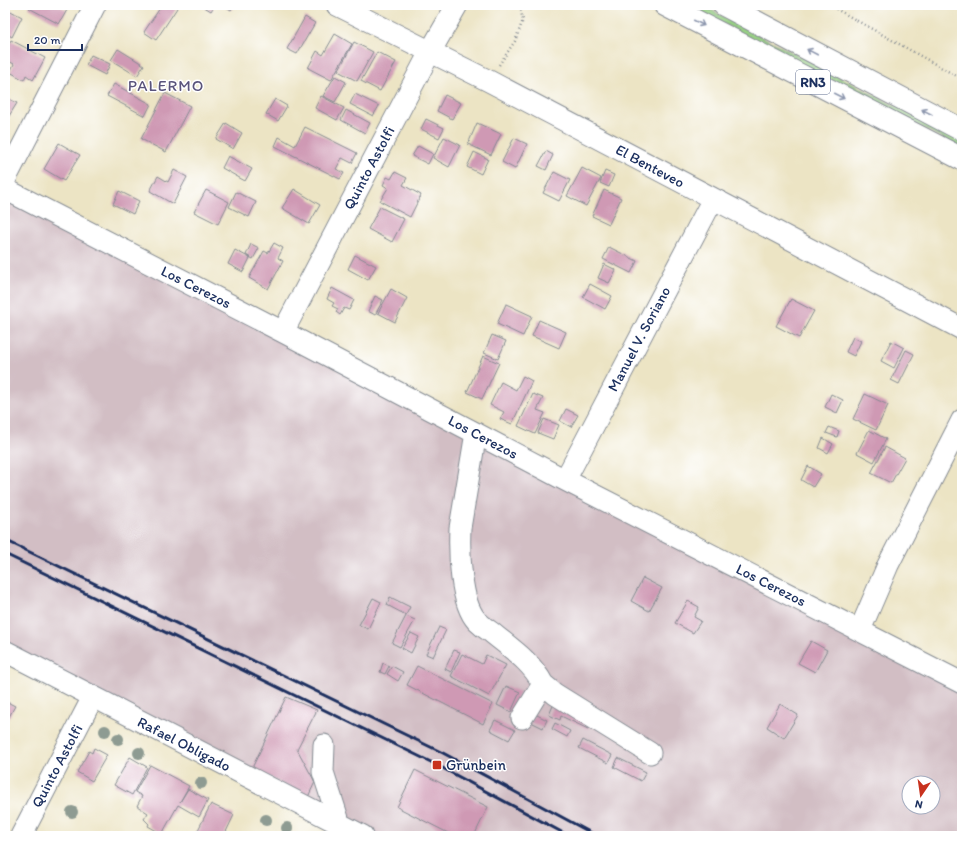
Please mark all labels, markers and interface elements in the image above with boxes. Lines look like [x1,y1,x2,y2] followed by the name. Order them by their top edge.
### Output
[693,20,705,27] one-way arrow
[28,26,82,52] scale bar
[34,33,61,47] text: 20 m
[807,47,819,55] one-way arrow
[796,70,830,94] road number: RN3
[128,76,204,95] district label: PALERMO
[833,93,845,100] one-way arrow
[922,108,934,115] one-way arrow
[340,123,398,213] street label: Quinto Astolfi
[612,140,688,192] street label: El Benteveo
[158,262,234,312] street label: Los Cerezos
[604,283,674,395] street label: Manuel V. Soriano
[445,411,521,463] street label: Los Cerezos
[733,560,809,610] street label: Los Cerezos
[134,713,234,775] street label: Rafael Obligado
[28,721,86,811] street label: Quinto Astolfi
[446,756,506,774] place label: Grünbein
[431,759,443,771] marker: Grünbein
[901,775,941,815] north arrow
[914,797,924,811] text: N

